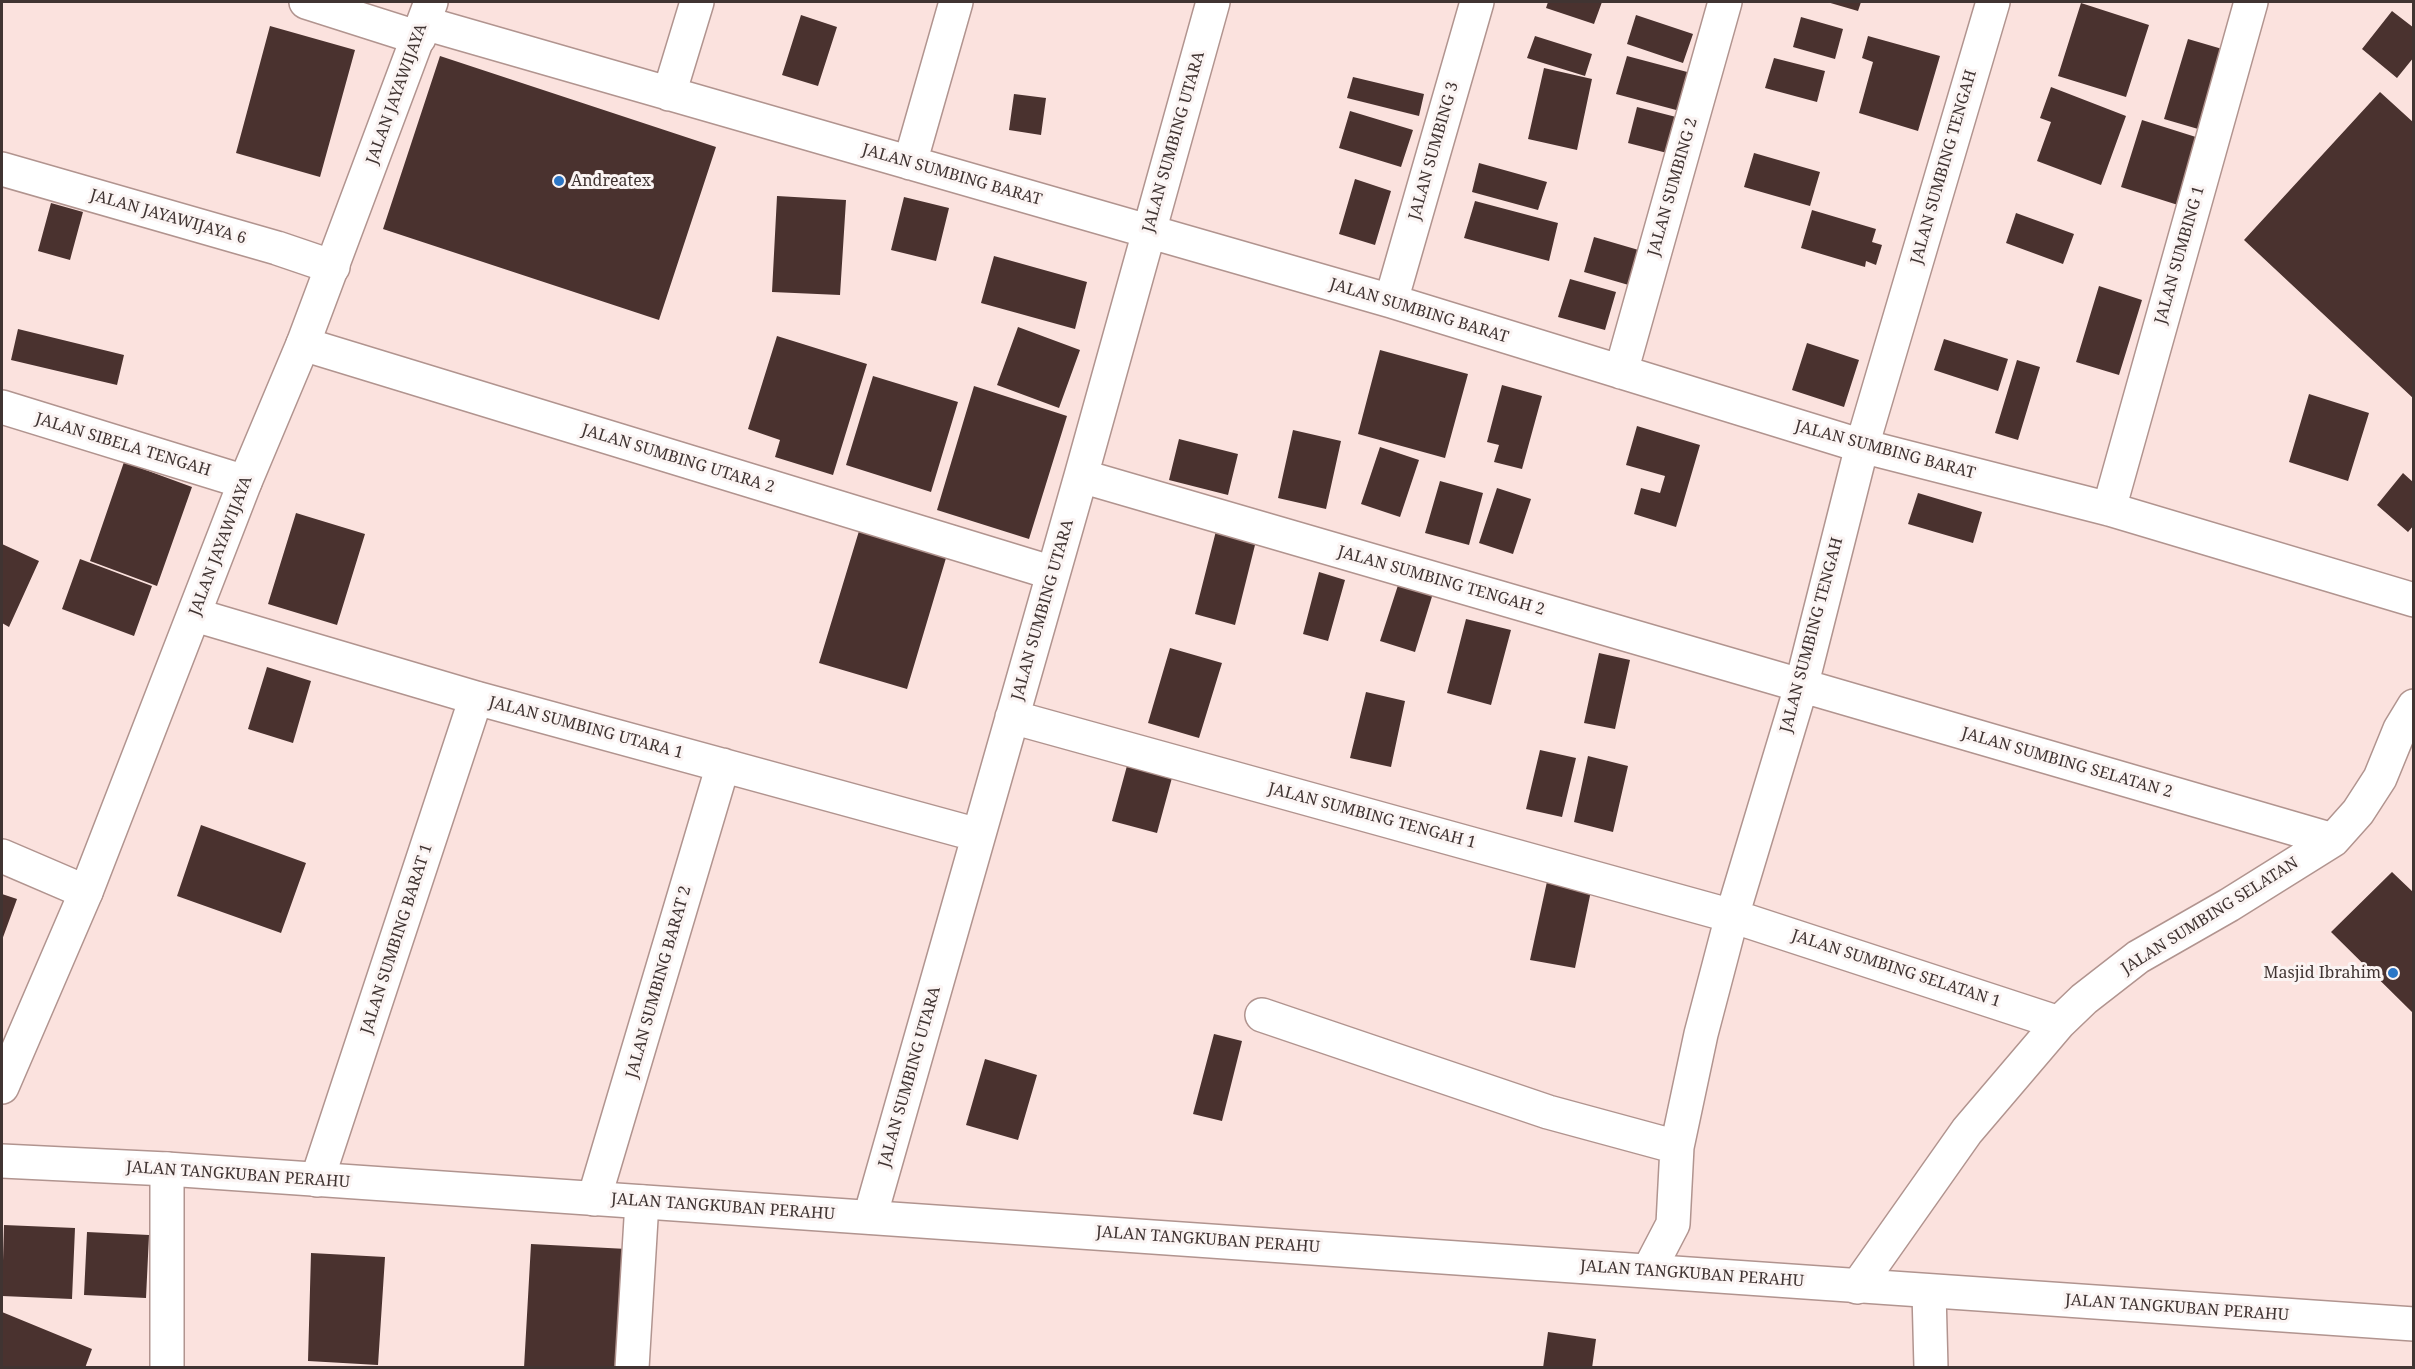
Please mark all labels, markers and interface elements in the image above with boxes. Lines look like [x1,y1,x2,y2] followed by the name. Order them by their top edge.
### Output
[363,21,431,167] street label: JALAN JAYAWIJAYA
[1139,49,1209,235] street label: JALAN SUMBING UTARA
[1907,68,1981,266] street label: JALAN SUMBING TENGAH
[1405,80,1463,222] street label: JALAN SUMBING 3
[1644,116,1702,258] street label: JALAN SUMBING 2
[860,140,1044,210] street label: JALAN SUMBING BARAT
[571,171,651,191] place label: Andreatex
[552,174,566,188] marker: Andreatex
[2151,184,2209,326] street label: JALAN SUMBING 1
[88,186,248,248] street label: JALAN JAYAWIJAYA 6
[1327,275,1511,347] street label: JALAN SUMBING BARAT
[33,409,213,481] street label: JALAN SIBELA TENGAH
[1793,417,1977,483] street label: JALAN SUMBING BARAT
[579,421,777,497] street label: JALAN SUMBING UTARA 2
[185,473,257,619] street label: JALAN JAYAWIJAYA
[1008,517,1078,703] street label: JALAN SUMBING UTARA
[1777,535,1847,735] street label: JALAN SUMBING TENGAH
[1335,542,1547,620] street label: JALAN SUMBING TENGAH 2
[487,693,685,763] street label: JALAN SUMBING UTARA 1
[1959,724,2175,802] street label: JALAN SUMBING SELATAN 2
[1266,779,1478,853] street label: JALAN SUMBING TENGAH 1
[357,841,437,1037] street label: JALAN SUMBING BARAT 1
[2118,853,2302,979] street label: JALAN SUMBING SELATAN
[622,884,696,1080] street label: JALAN SUMBING BARAT 2
[1789,926,2003,1012] street label: JALAN SUMBING SELATAN 1
[2264,963,2381,983] place label: Masjid Ibrahim
[2386,966,2400,980] marker: Masjid Ibrahim
[875,984,945,1170] street label: JALAN SUMBING UTARA
[125,1158,351,1192] street label: JALAN TANGKUBAN PERAHU
[610,1190,836,1224] street label: JALAN TANGKUBAN PERAHU
[1095,1223,1321,1257] street label: JALAN TANGKUBAN PERAHU
[1579,1257,1805,1291] street label: JALAN TANGKUBAN PERAHU
[2064,1291,2290,1325] street label: JALAN TANGKUBAN PERAHU

